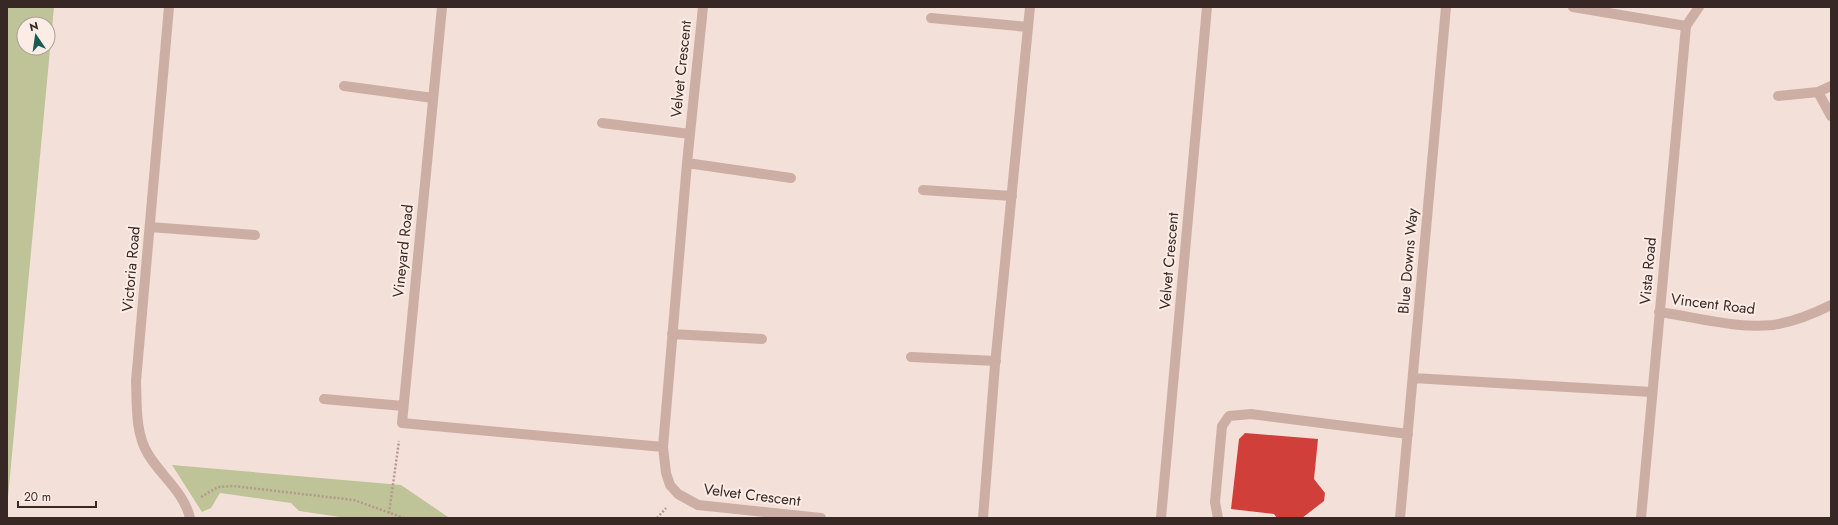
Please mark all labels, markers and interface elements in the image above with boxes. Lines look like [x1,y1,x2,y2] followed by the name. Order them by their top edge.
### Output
[16,16,56,56] north arrow
[28,17,40,35] text: N
[665,19,697,119] street label: Velvet Crescent
[387,203,419,299] street label: Vineyard Road
[1392,207,1424,315] street label: Blue Downs Way
[1154,211,1184,310] street label: Velvet Crescent
[116,225,146,313] street label: Victoria Road
[1634,236,1662,306] street label: Vista Road
[1670,288,1756,320] street label: Vincent Road
[702,478,802,512] street label: Velvet Crescent
[18,483,96,509] scale bar
[24,488,51,506] text: 20 m

